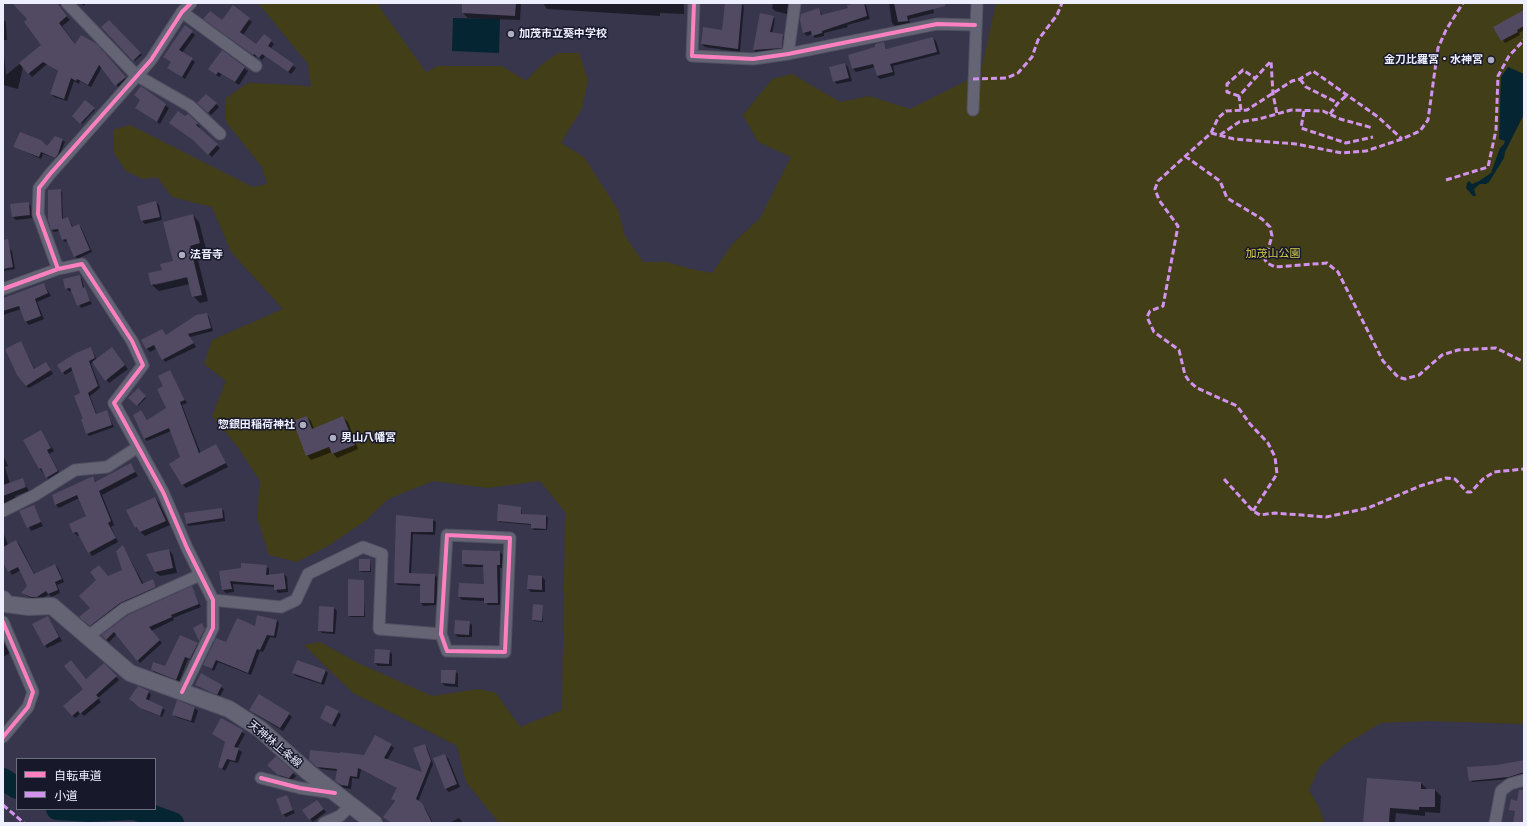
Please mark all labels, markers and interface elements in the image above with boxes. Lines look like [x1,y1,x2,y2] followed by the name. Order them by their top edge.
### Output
[519,27,607,41] place label: 加茂市立葵中学校
[506,29,516,39] marker: 加茂市立葵中学校
[1384,53,1483,67] place label: 金刀比羅宮・水神宮
[1486,55,1496,65] marker: 金刀比羅宮・水神宮
[1246,247,1300,261] park label: 加茂山公園
[190,248,223,262] place label: 法音寺
[177,250,187,260] marker: 法音寺
[218,418,295,432] place label: 惣銀田稲荷神社
[298,420,308,430] marker: 惣銀田稲荷神社
[341,431,396,445] place label: 男山八幡宮
[328,433,338,443] marker: 男山八幡宮
[245,718,305,770] street label: 天神林上条線
[16,758,156,810] legend
[54,768,102,783] text: 自転車道
[54,788,78,803] text: 小道

